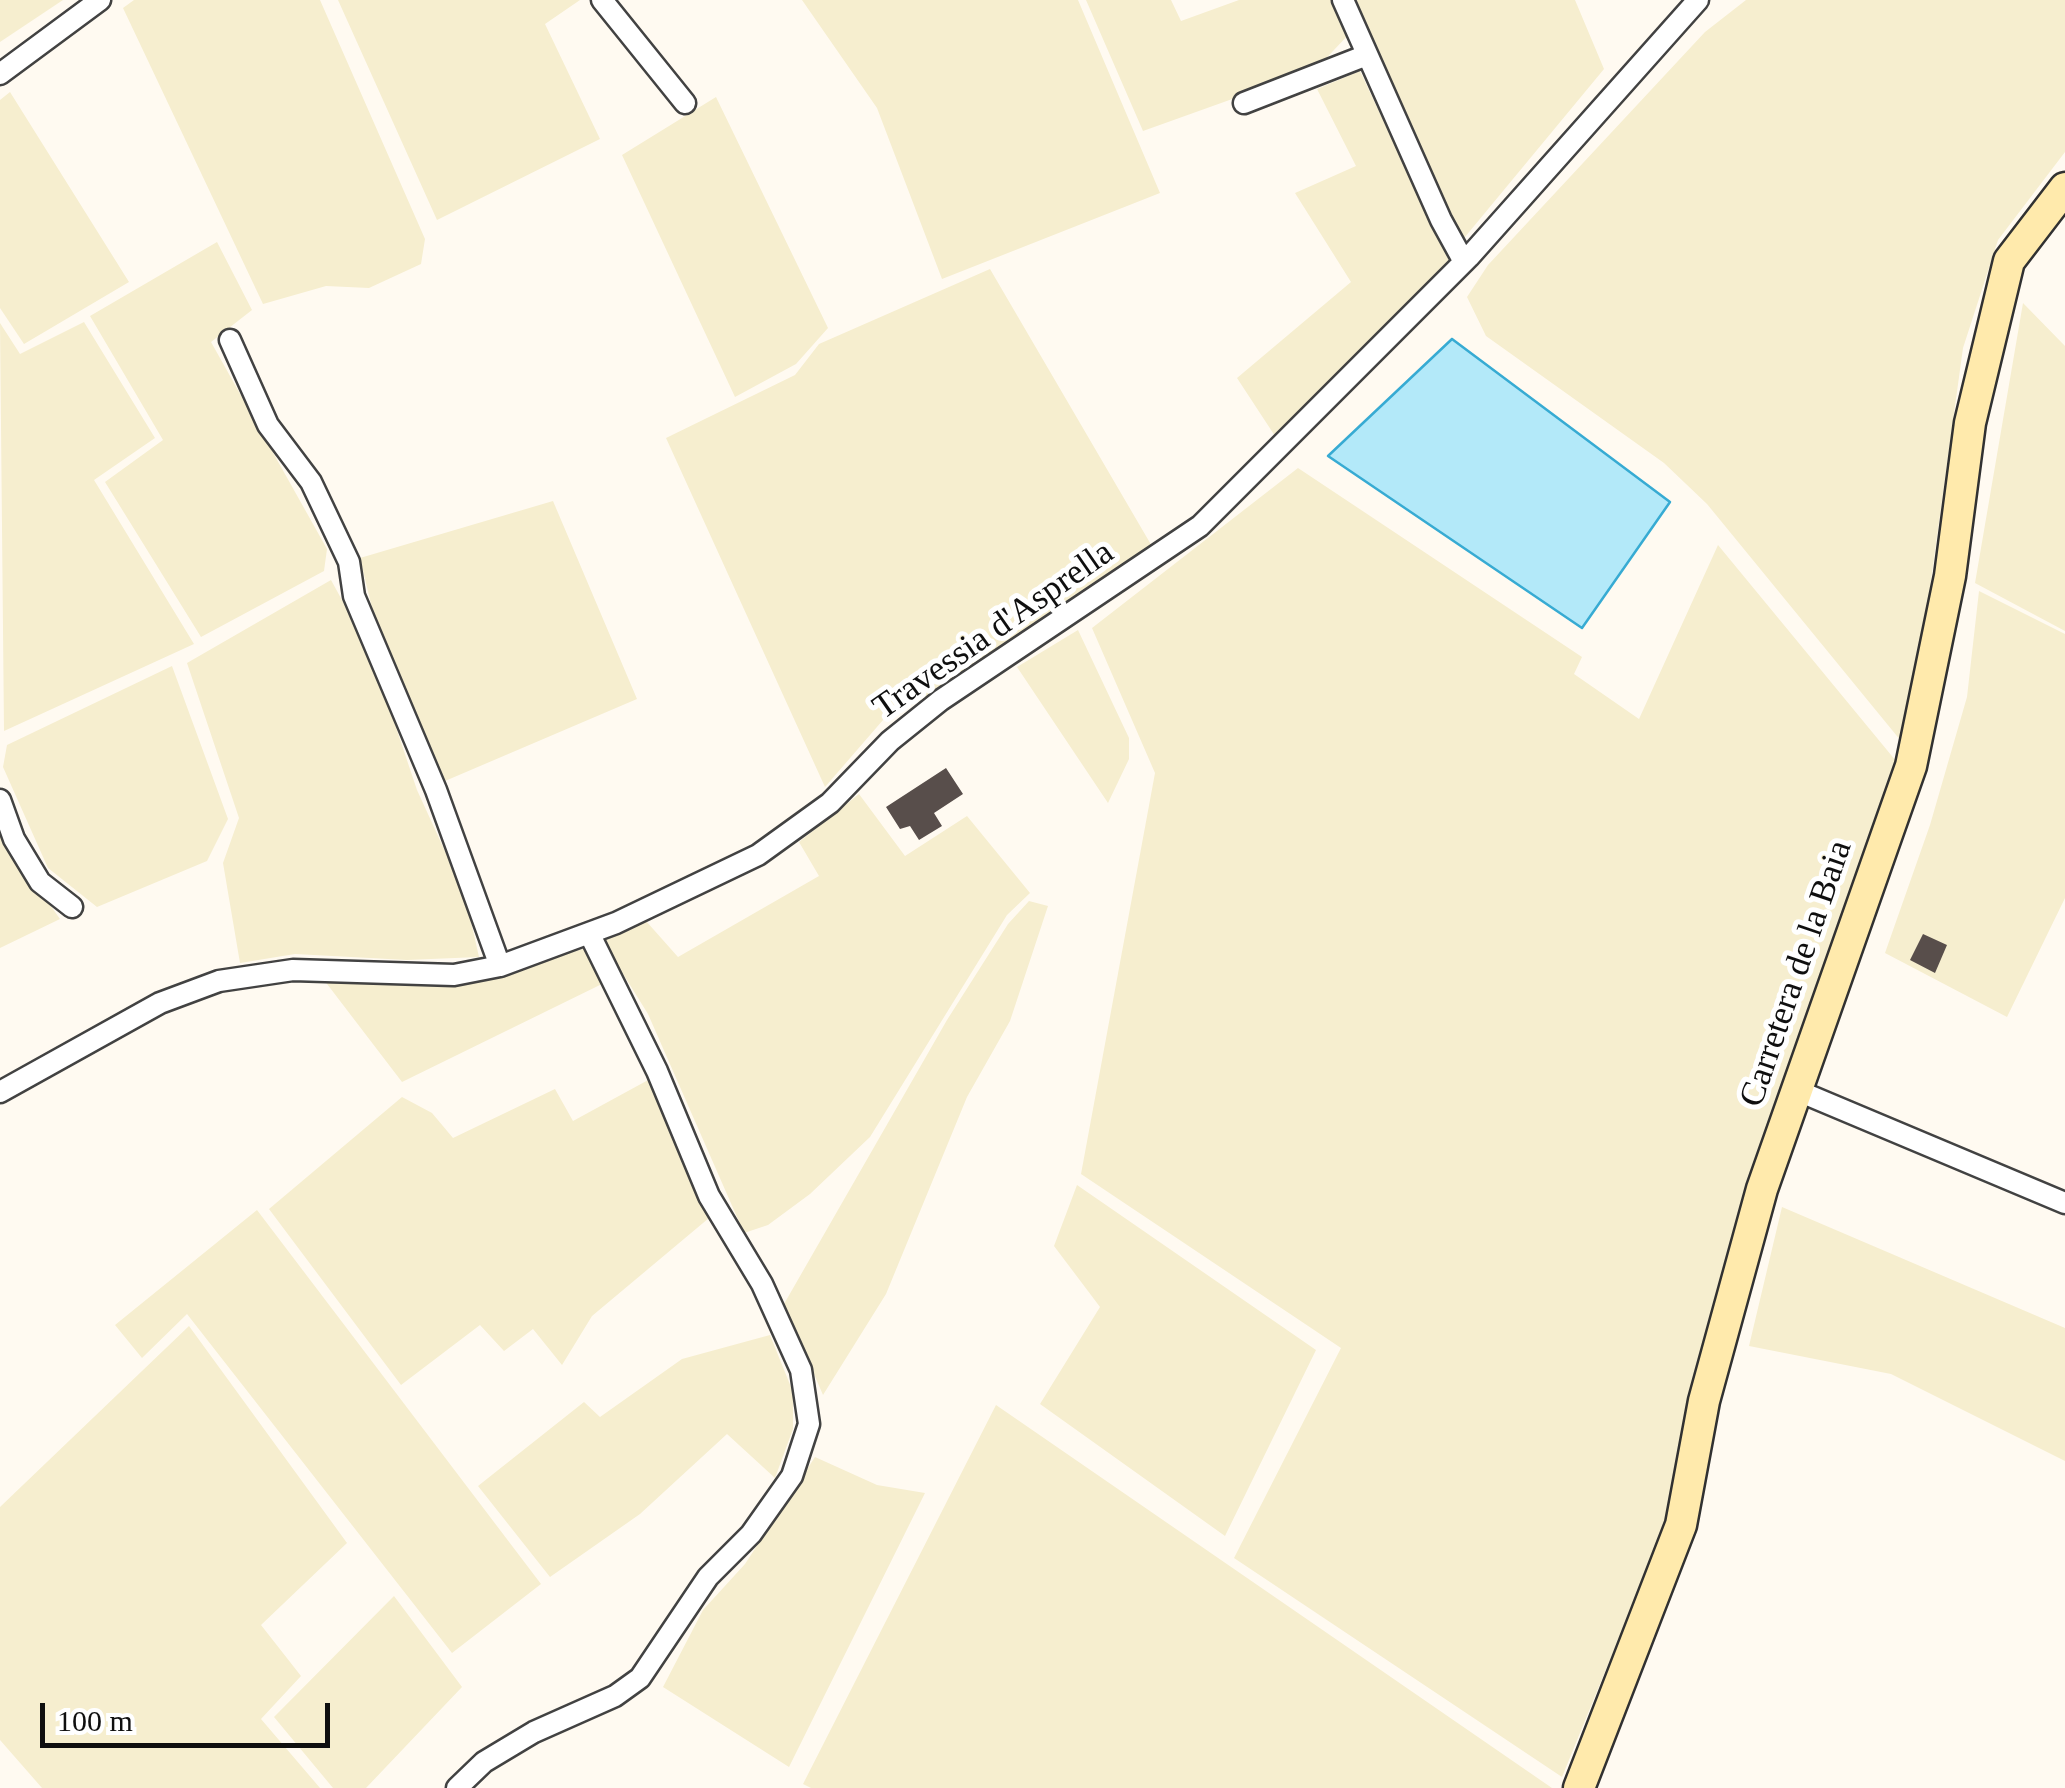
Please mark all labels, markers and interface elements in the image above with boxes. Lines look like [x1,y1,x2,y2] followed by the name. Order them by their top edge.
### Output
[866,532,1122,730] street label: Travessia d'Asprella
[1732,835,1862,1113] street label: Carretera de la Baia
[45,1683,335,1745] scale bar
[57,1704,133,1737] text: 100 m

